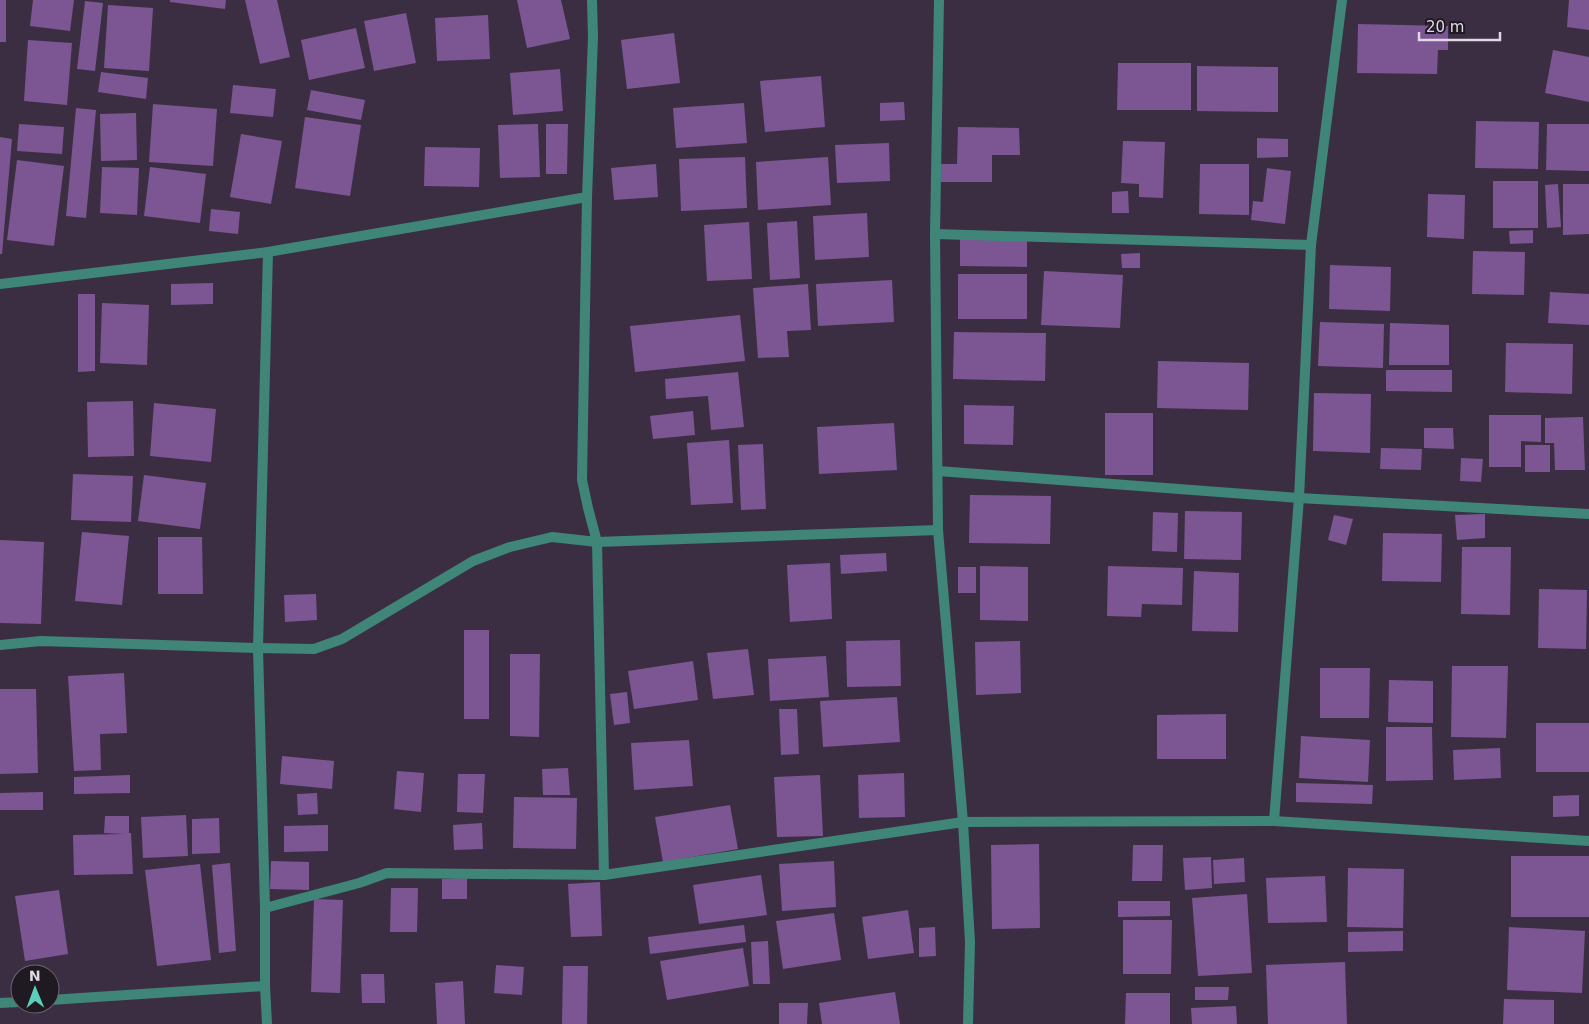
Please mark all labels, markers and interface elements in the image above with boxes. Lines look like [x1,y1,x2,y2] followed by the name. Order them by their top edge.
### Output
[1419,10,1500,42] scale bar
[1426,18,1464,36] text: 20 m
[10,964,60,1014] north arrow
[29,968,41,984] text: N

